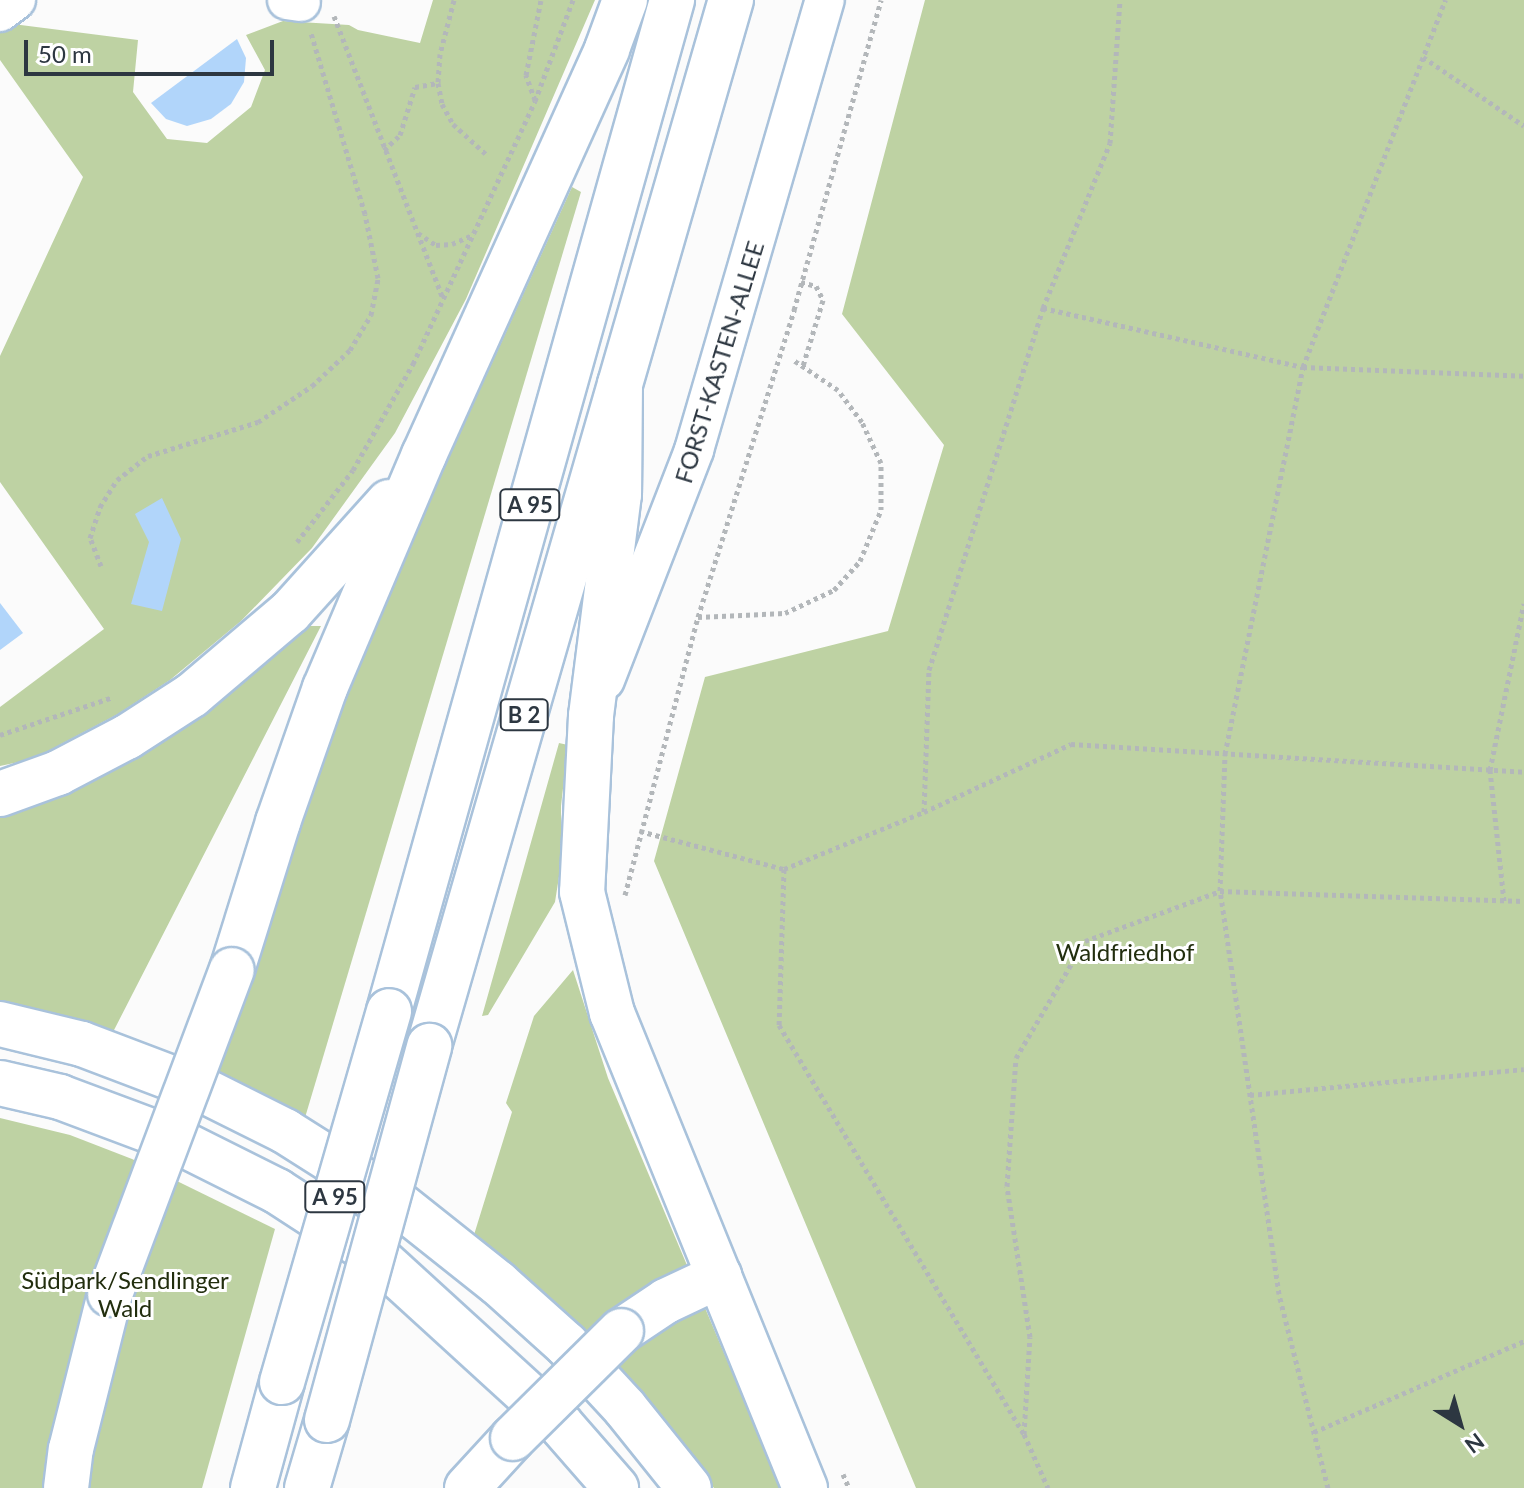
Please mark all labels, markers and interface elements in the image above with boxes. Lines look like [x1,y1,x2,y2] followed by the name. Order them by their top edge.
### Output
[28,24,278,74] scale bar
[38,39,92,68] text: 50 m
[668,238,770,486] street label: FORST-KASTEN-ALLEE
[498,487,562,523] road number: A 95
[498,697,550,733] road number: B 2
[1056,938,1194,966] park label: Waldfriedhof
[303,1179,367,1215] road number: A 95
[21,1266,229,1322] park label: Südpark/Sendlinger Wald
[1420,1384,1500,1464] north arrow
[1460,1428,1490,1459] text: N

